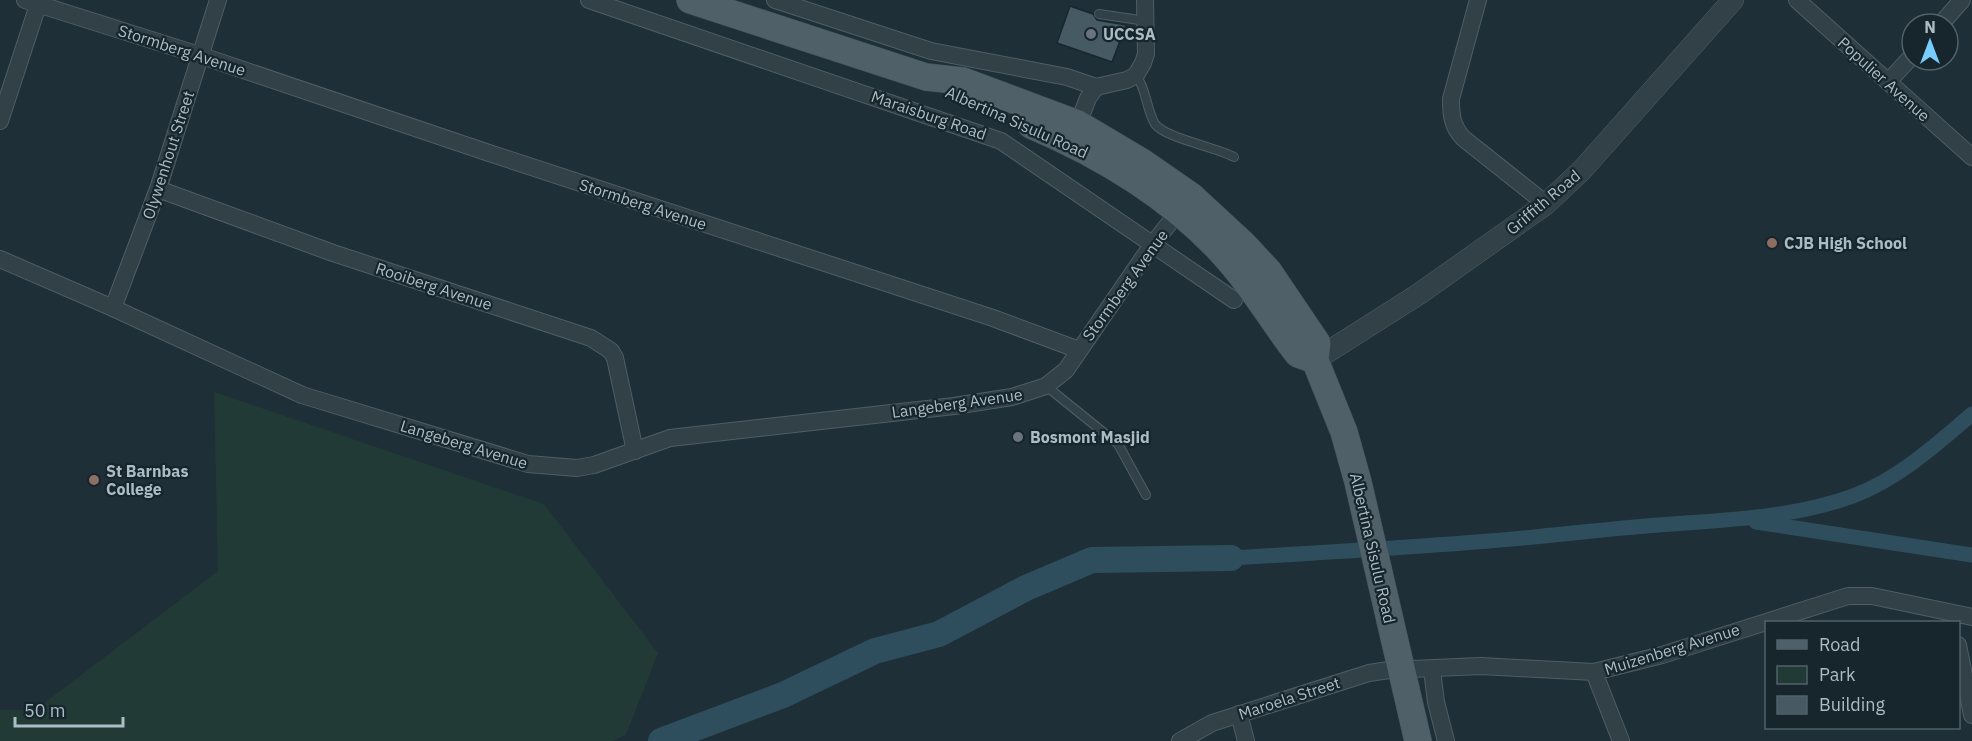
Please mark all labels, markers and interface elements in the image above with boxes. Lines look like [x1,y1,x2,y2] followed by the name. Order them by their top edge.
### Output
[1900,12,1960,72] north arrow
[1924,17,1936,37] text: N
[116,20,248,80] street label: Stormberg Avenue
[1103,24,1156,44] place label: UCCSA
[1084,27,1098,41] marker: UCCSA
[1834,32,1934,126] street label: Populier Avenue
[943,82,1091,162] street label: Albertina Sisulu Road
[869,86,989,144] street label: Maraisburg Road
[138,88,198,222] street label: Olywenhout Street
[1502,165,1584,239] street label: Griffith Road
[577,174,709,234] street label: Stormberg Avenue
[1078,225,1172,345] street label: Stormberg Avenue
[1784,233,1907,253] place label: CJB High School
[1765,236,1779,250] marker: CJB High School
[373,258,495,314] street label: Rooiberg Avenue
[890,384,1024,422] street label: Langeberg Avenue
[398,415,530,473] street label: Langeberg Avenue
[1030,427,1150,447] place label: Bosmont Masjid
[1011,430,1025,444] marker: Bosmont Masjid
[106,461,188,499] place label: St Barnbas College
[1346,471,1400,625] street label: Albertina Sisulu Road
[87,473,101,487] marker: St Barnbas College
[1602,619,1742,679] street label: Muizenberg Avenue
[1765,621,1960,729] legend
[1819,633,1860,656] text: Road
[1819,663,1856,686] text: Park
[1236,672,1342,724] street label: Maroela Street
[15,690,123,728] scale bar
[1819,693,1886,716] text: Building
[24,699,66,722] text: 50 m

